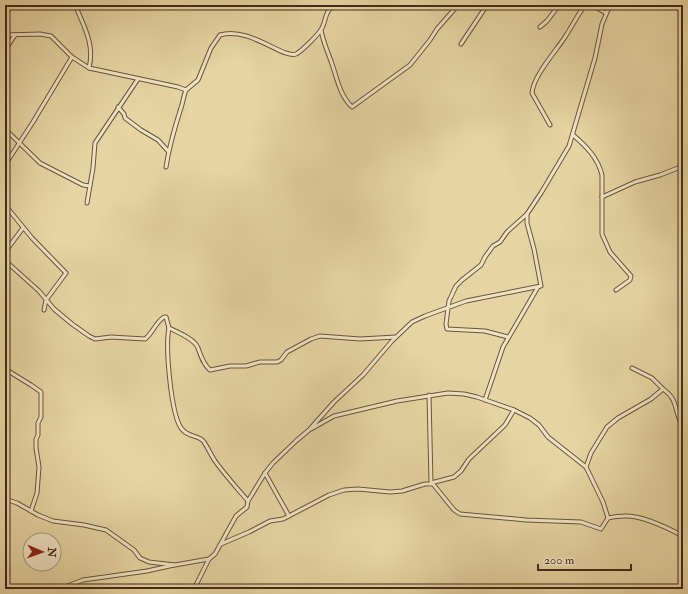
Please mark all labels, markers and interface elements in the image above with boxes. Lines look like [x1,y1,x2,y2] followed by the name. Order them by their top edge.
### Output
[22,532,62,572] north arrow
[45,546,58,559] text: N
[538,546,631,572] scale bar
[544,553,575,568] text: 200 m

